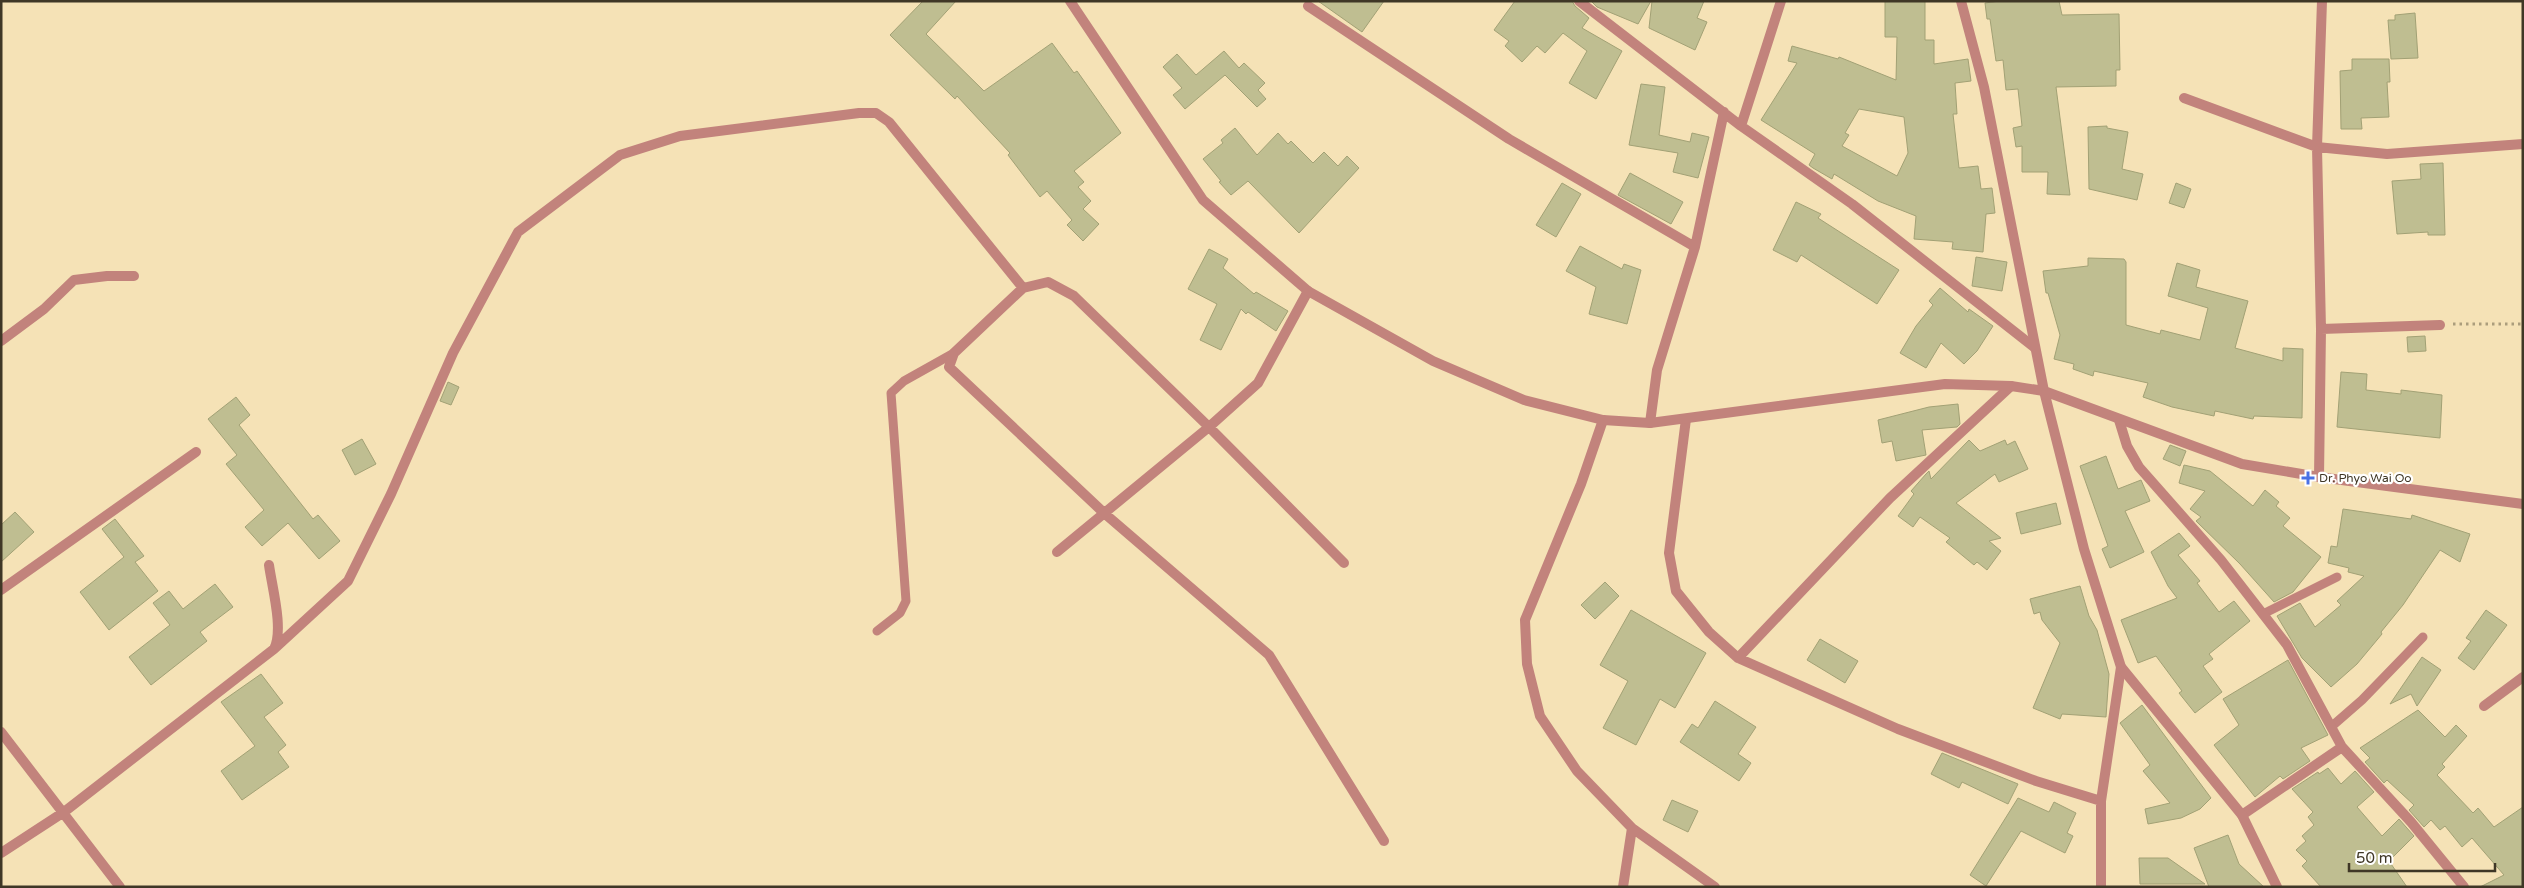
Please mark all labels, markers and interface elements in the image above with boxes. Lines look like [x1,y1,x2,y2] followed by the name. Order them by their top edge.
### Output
[2301,471,2315,485] marker: Dr. Phyo Wai Oo
[2319,471,2412,485] place label: Dr. Phyo Wai Oo
[2349,840,2495,872] scale bar
[2356,849,2393,867] text: 50 m

